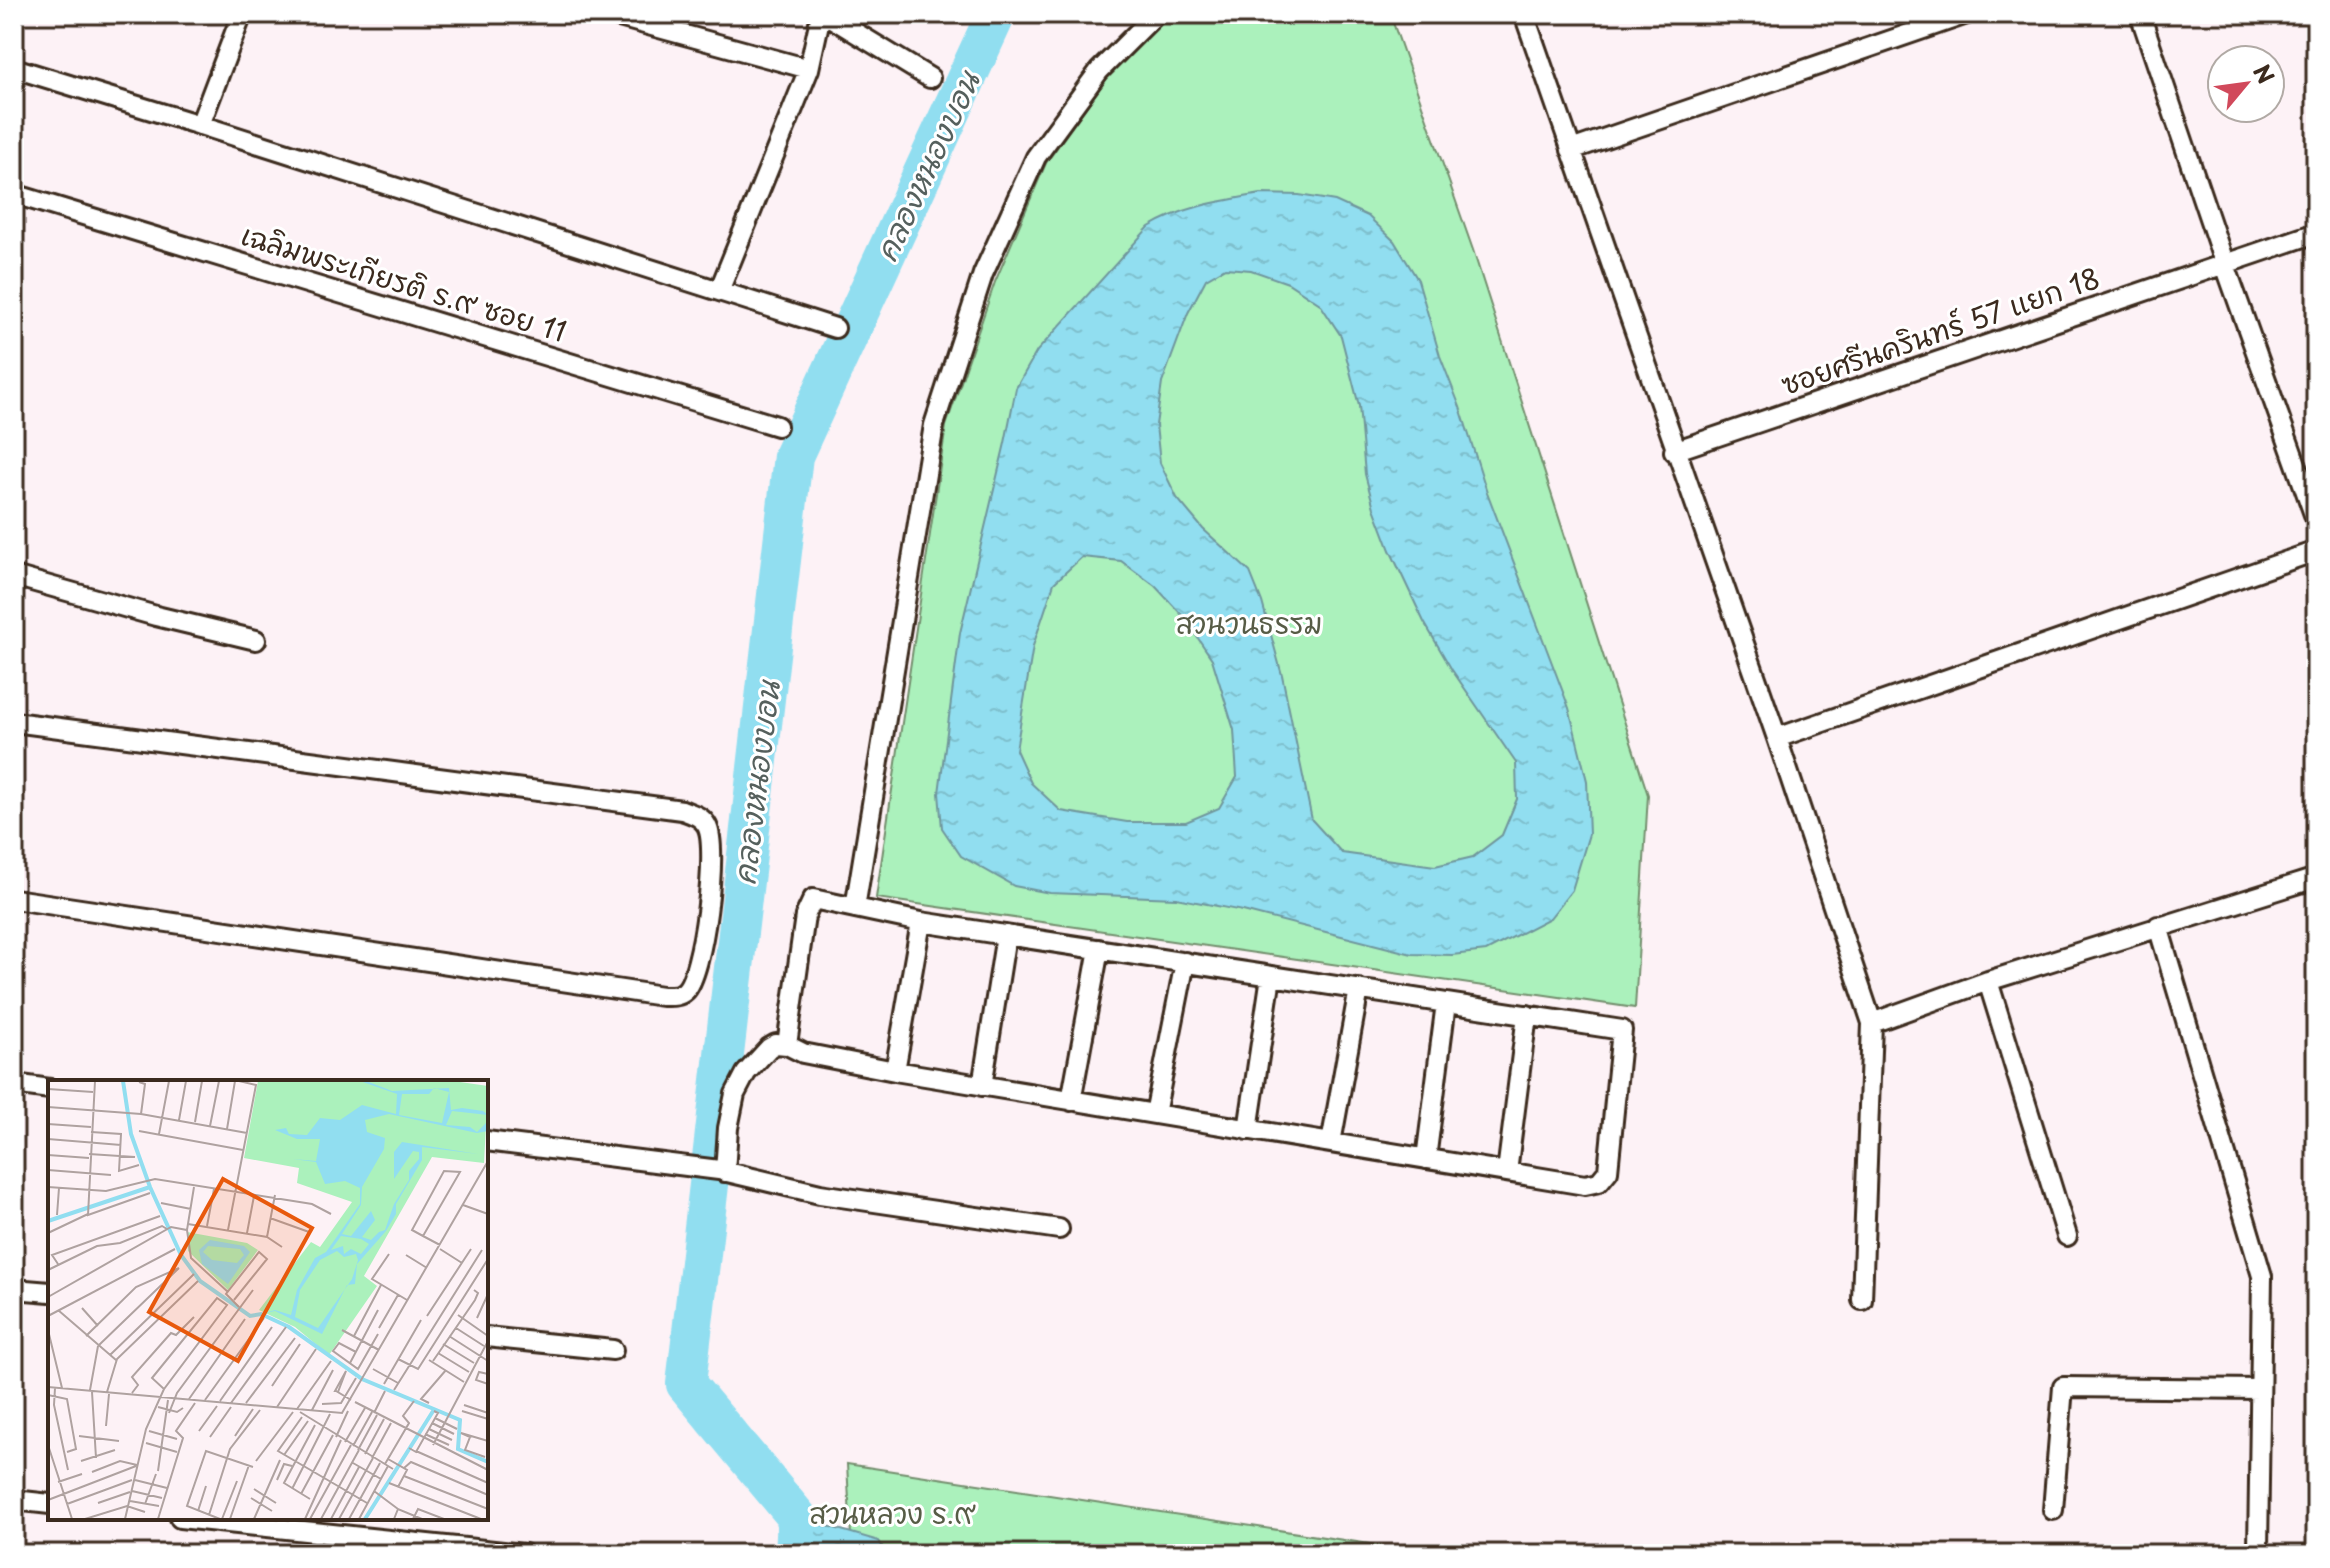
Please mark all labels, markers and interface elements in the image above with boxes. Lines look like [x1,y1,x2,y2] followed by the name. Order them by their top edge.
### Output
[2206,44,2286,124] north arrow
[2246,58,2283,89] text: N
[863,62,990,268] water label: คลองหนองบอน
[236,212,572,352] street label: เฉลิมพระเกียรติ ร.๙ ซอย 11
[1775,255,2105,405] street label: ซอยศรีนครินทร์ 57 แยก 18
[1176,601,1322,644] park label: สวนวนธรรม
[720,677,790,887] water label: คลองหนองบอน
[48,1080,488,1520] inset map
[809,1491,976,1534] park label: สวนหลวง ร.๙

